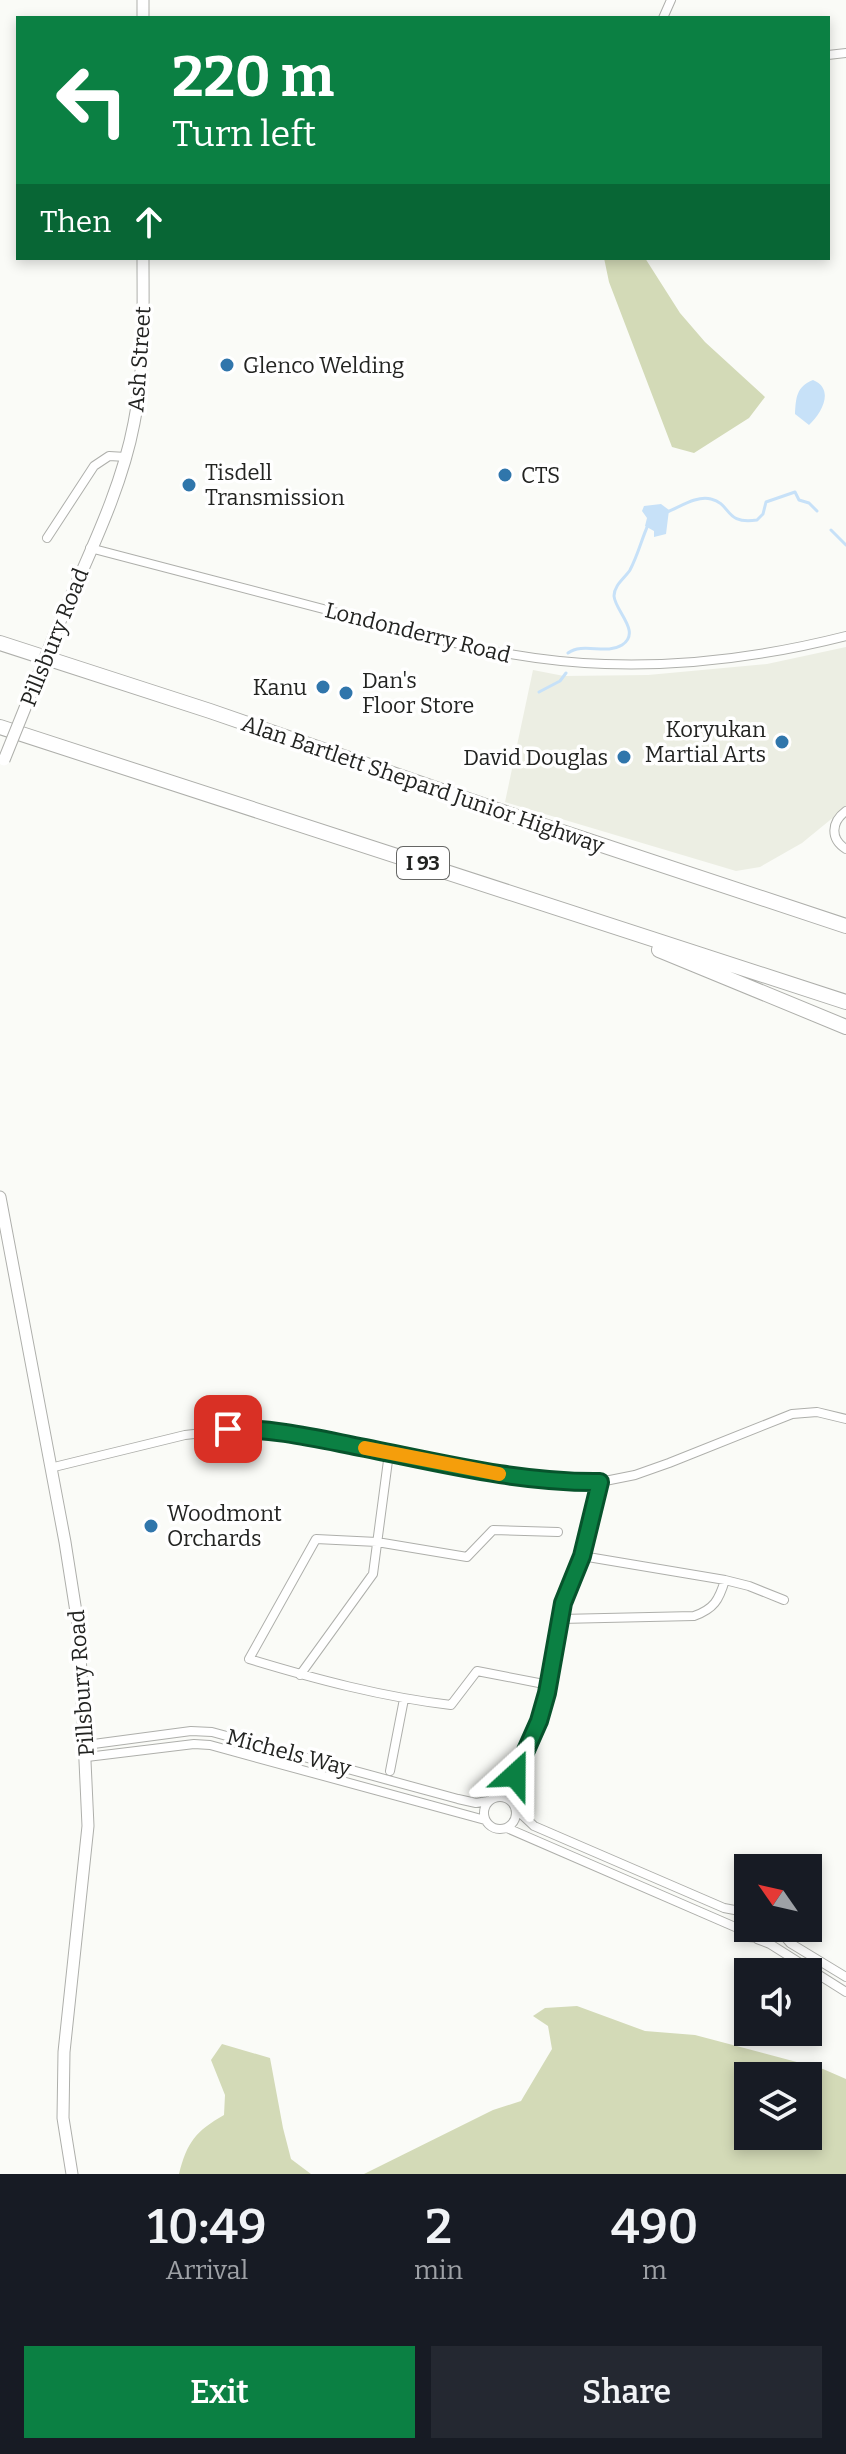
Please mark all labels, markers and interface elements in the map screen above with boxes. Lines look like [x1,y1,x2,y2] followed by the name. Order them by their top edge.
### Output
[172,44,334,111] text: 220 m
[40,48,144,152] icon: left
[172,112,316,156] text: Turn left
[127,200,171,244] icon: ahead
[40,204,111,240] text: Then
[122,305,157,413] street label: Ash Street
[243,352,404,379] place label: Glenco Welding
[218,356,236,374] marker: Glenco Welding
[205,459,345,511] place label: Tisdell Transmission
[521,462,560,489] place label: CTS
[496,466,514,484] marker: CTS
[180,476,198,494] marker: Tisdell Transmission
[14,564,94,710] street label: Pillsbury Road
[322,596,514,669] street label: Londonderry Road
[362,667,474,719] place label: Dan's Floor Store
[253,674,307,701] place label: Kanu
[314,678,332,696] marker: Kanu
[337,684,355,702] marker: Dan's Floor Store
[238,710,608,859] street label: Alan Bartlett Shepard Junior Highway
[645,716,766,768] place label: Koryukan Martial Arts
[773,733,791,751] marker: Koryukan Martial Arts
[463,744,608,771] place label: David Douglas
[615,748,633,766] marker: David Douglas
[397,847,449,879] road number: I 93
[194,1395,262,1463] pin
[206,1407,250,1451] icon: arrive
[167,1500,282,1552] place label: Woodmont Orchards
[142,1517,160,1535] marker: Woodmont Orchards
[63,1609,100,1757] street label: Pillsbury Road
[224,1723,354,1782] street label: Michels Way
[473,1733,557,1817] position arrow
[734,1854,822,1942] north arrow
[734,1854,822,2150] map controls
[734,1958,822,2046] button: sound
[734,2062,822,2150] button: layers
[148,2198,266,2256] text: 10:49
[425,2198,452,2256] text: 2
[611,2198,698,2256] text: 490
[166,2255,248,2286] text: Arrival
[414,2255,463,2286] text: min
[642,2255,667,2286] text: m
[24,2346,415,2438] button: Exit
[431,2346,822,2438] button: Share

